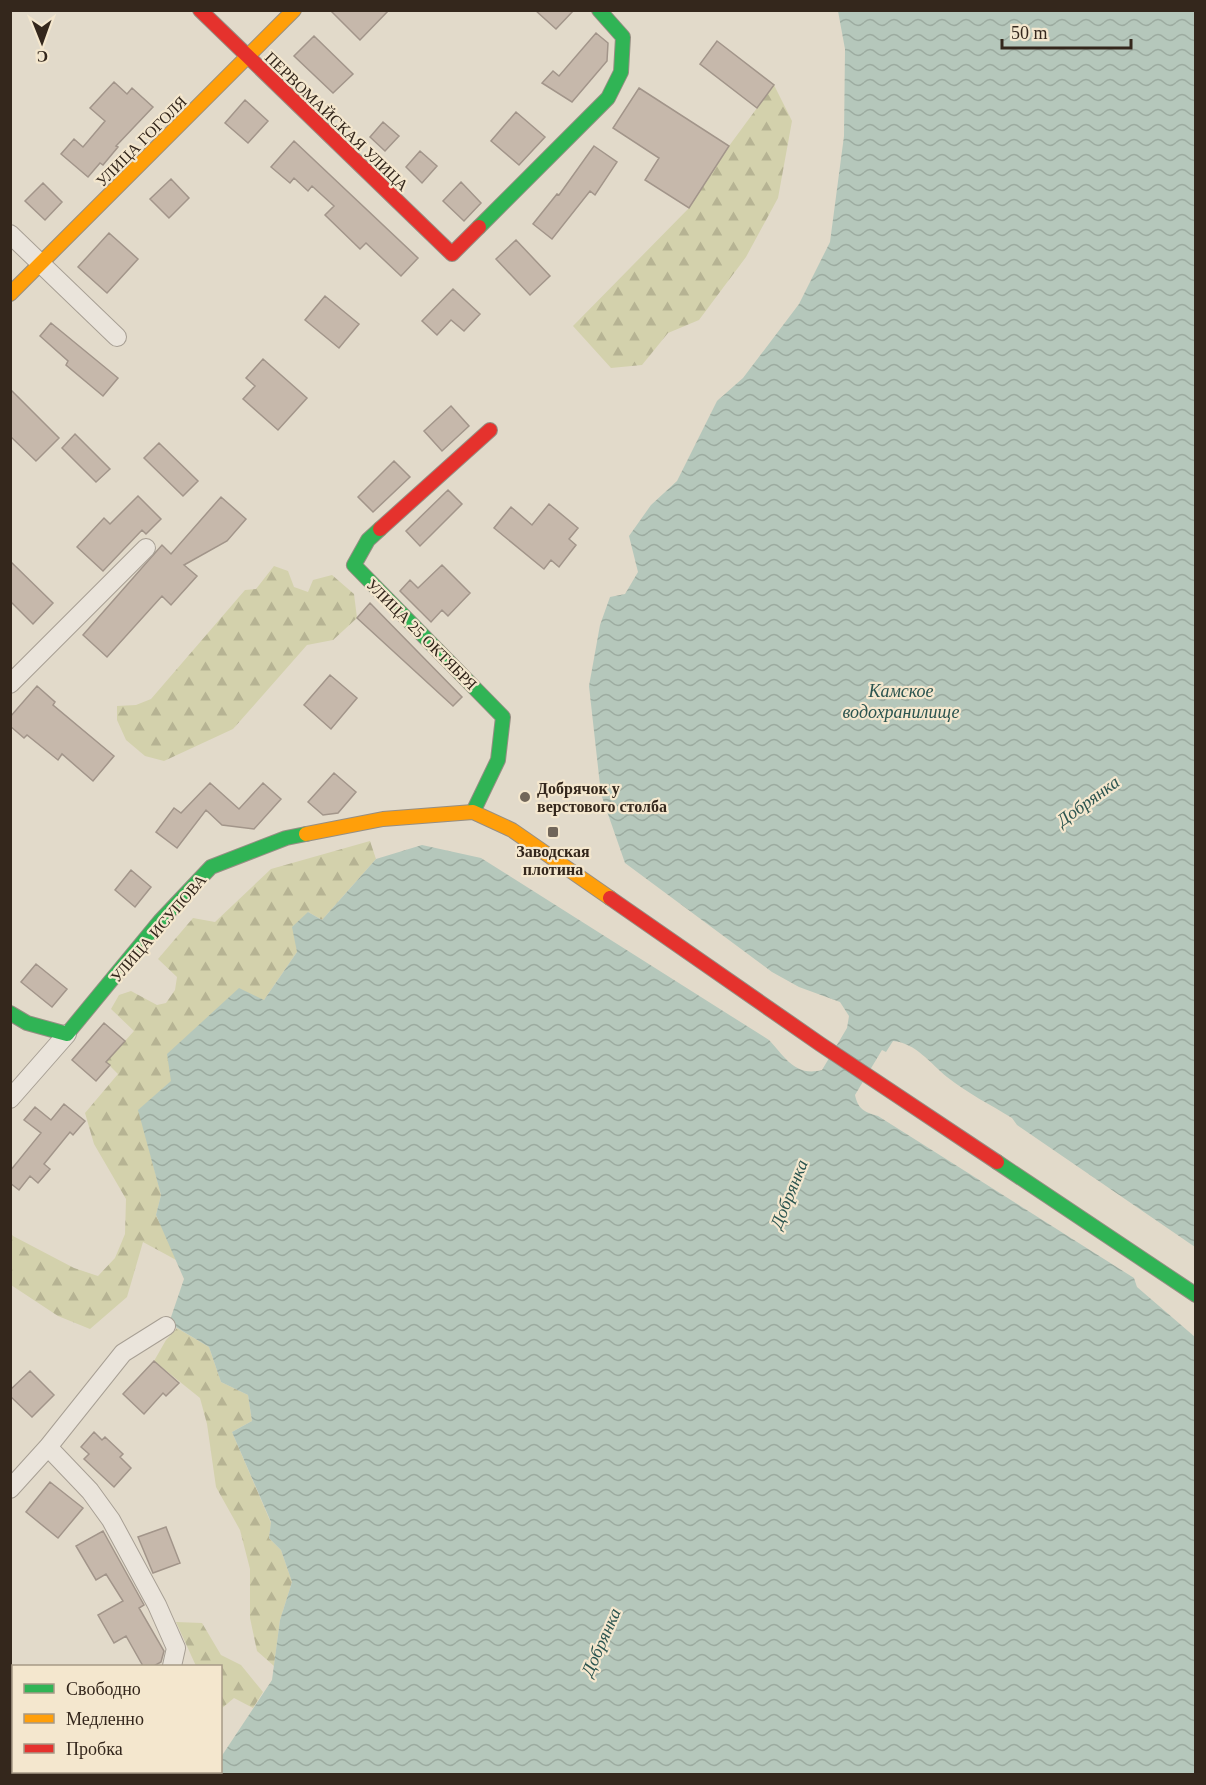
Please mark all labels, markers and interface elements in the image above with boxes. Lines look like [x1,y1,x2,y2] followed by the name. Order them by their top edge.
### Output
[12,12,72,72] north arrow
[1002,12,1131,50] scale bar
[1011,23,1048,43] text: 50 m
[36,48,48,65] text: С
[261,48,413,195] street label: ПЕРВОМАЙСКАЯ УЛИЦА
[93,92,191,191] street label: УЛИЦА ГОГОЛЯ
[362,576,481,694] street label: УЛИЦА 25 ОКТЯБРЯ
[843,681,959,722] water label: Камское водохранилище
[1051,772,1123,832] water label: Добрянка
[537,780,667,816] place label: Добрячок у верстового столба
[518,790,532,804] marker: Добрячок у верстового столба
[546,825,560,839] marker: Заводская плотина
[516,843,590,878] place label: Заводская плотина
[107,871,211,986] street label: УЛИЦА ИСУПОВА
[765,1157,812,1233] water label: Добрянка
[576,1605,625,1681] water label: Добрянка
[12,1665,222,1773] legend
[66,1679,141,1699] text: Свободно
[66,1709,144,1729] text: Медленно
[66,1739,123,1759] text: Пробка

